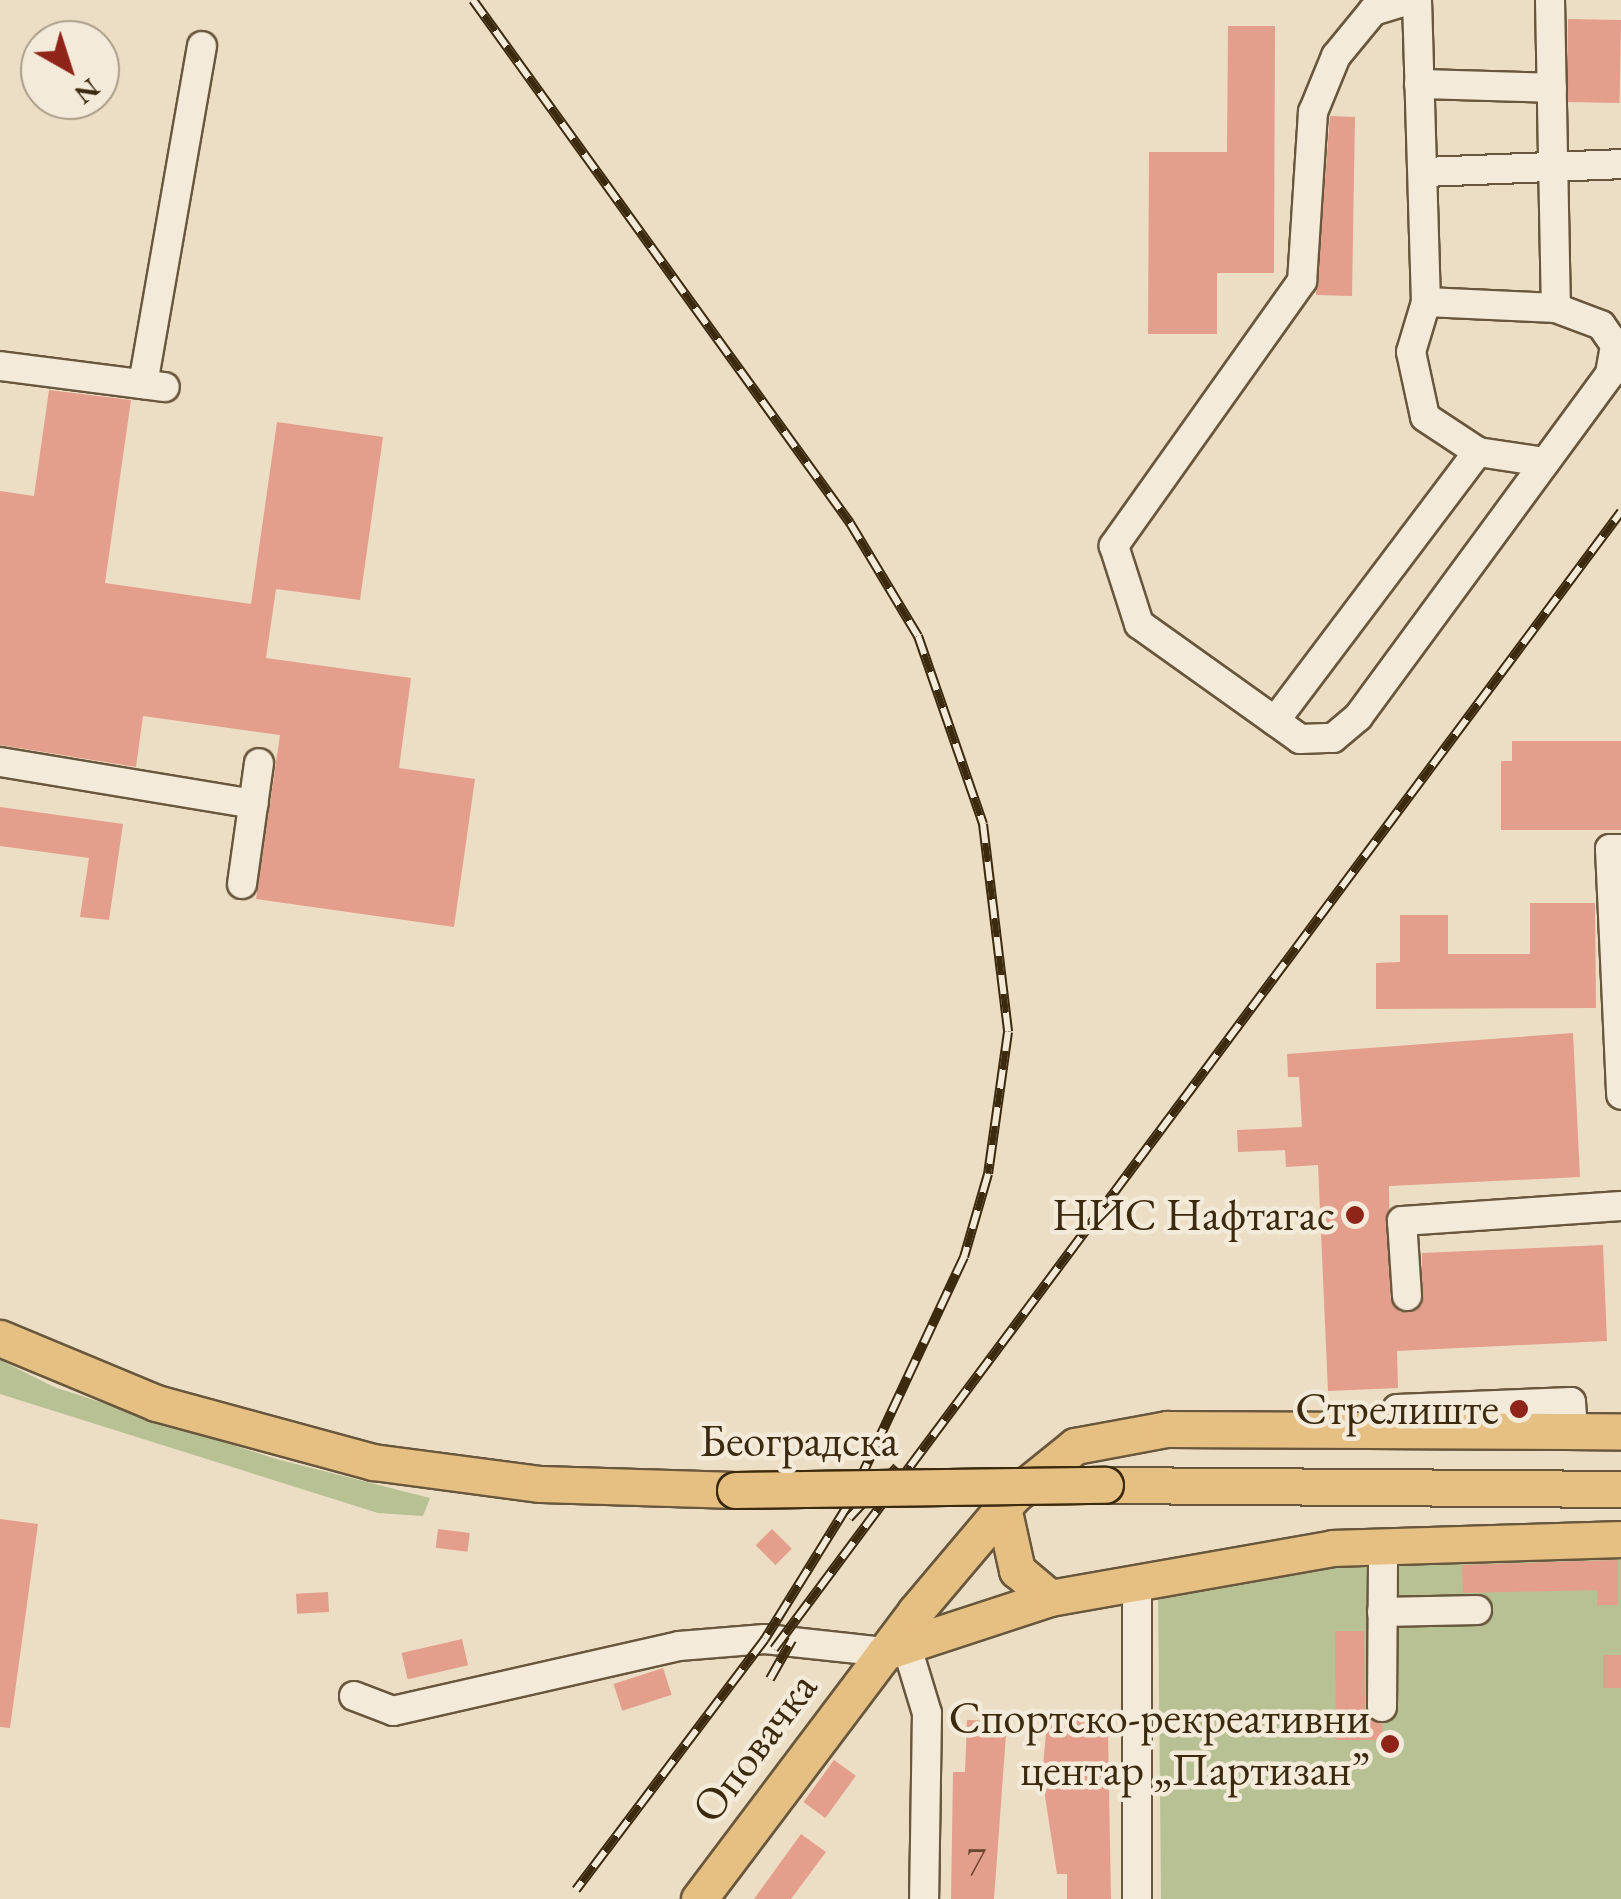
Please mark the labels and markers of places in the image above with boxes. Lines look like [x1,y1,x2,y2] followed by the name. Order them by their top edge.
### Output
[1052,1188,1335,1242] place label: НИС Нафтагас
[1344,1204,1366,1226] marker: НИС Нафтагас
[1295,1382,1499,1436] place label: Стрелиште
[1508,1398,1530,1420] marker: Стрелиште
[949,1691,1370,1797] place label: Спортско-рекреативни центар „Партизан”
[1379,1733,1401,1755] marker: Спортско-рекреативни центар „Партизан”

